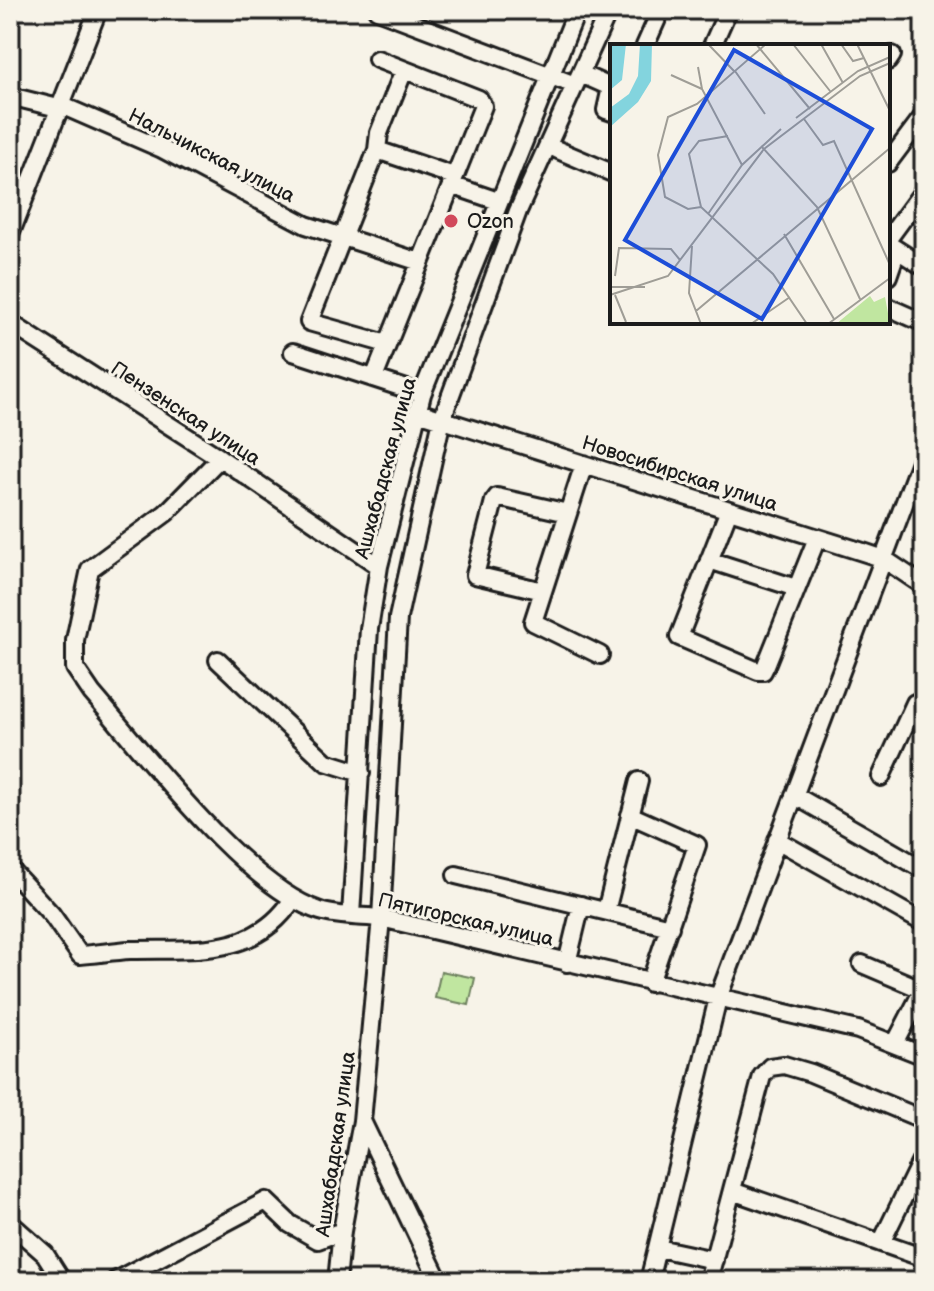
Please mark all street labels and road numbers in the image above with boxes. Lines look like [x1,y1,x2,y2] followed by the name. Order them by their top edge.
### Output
[124,104,299,208] street label: Нальчикская улица
[106,357,265,471] street label: Пензенская улица
[350,375,422,563] street label: Ашхабадская улица
[579,431,781,517] street label: Новосибирская улица
[376,888,556,952] street label: Пятигорская улица
[311,1050,361,1239] street label: Ашхабадская улица

